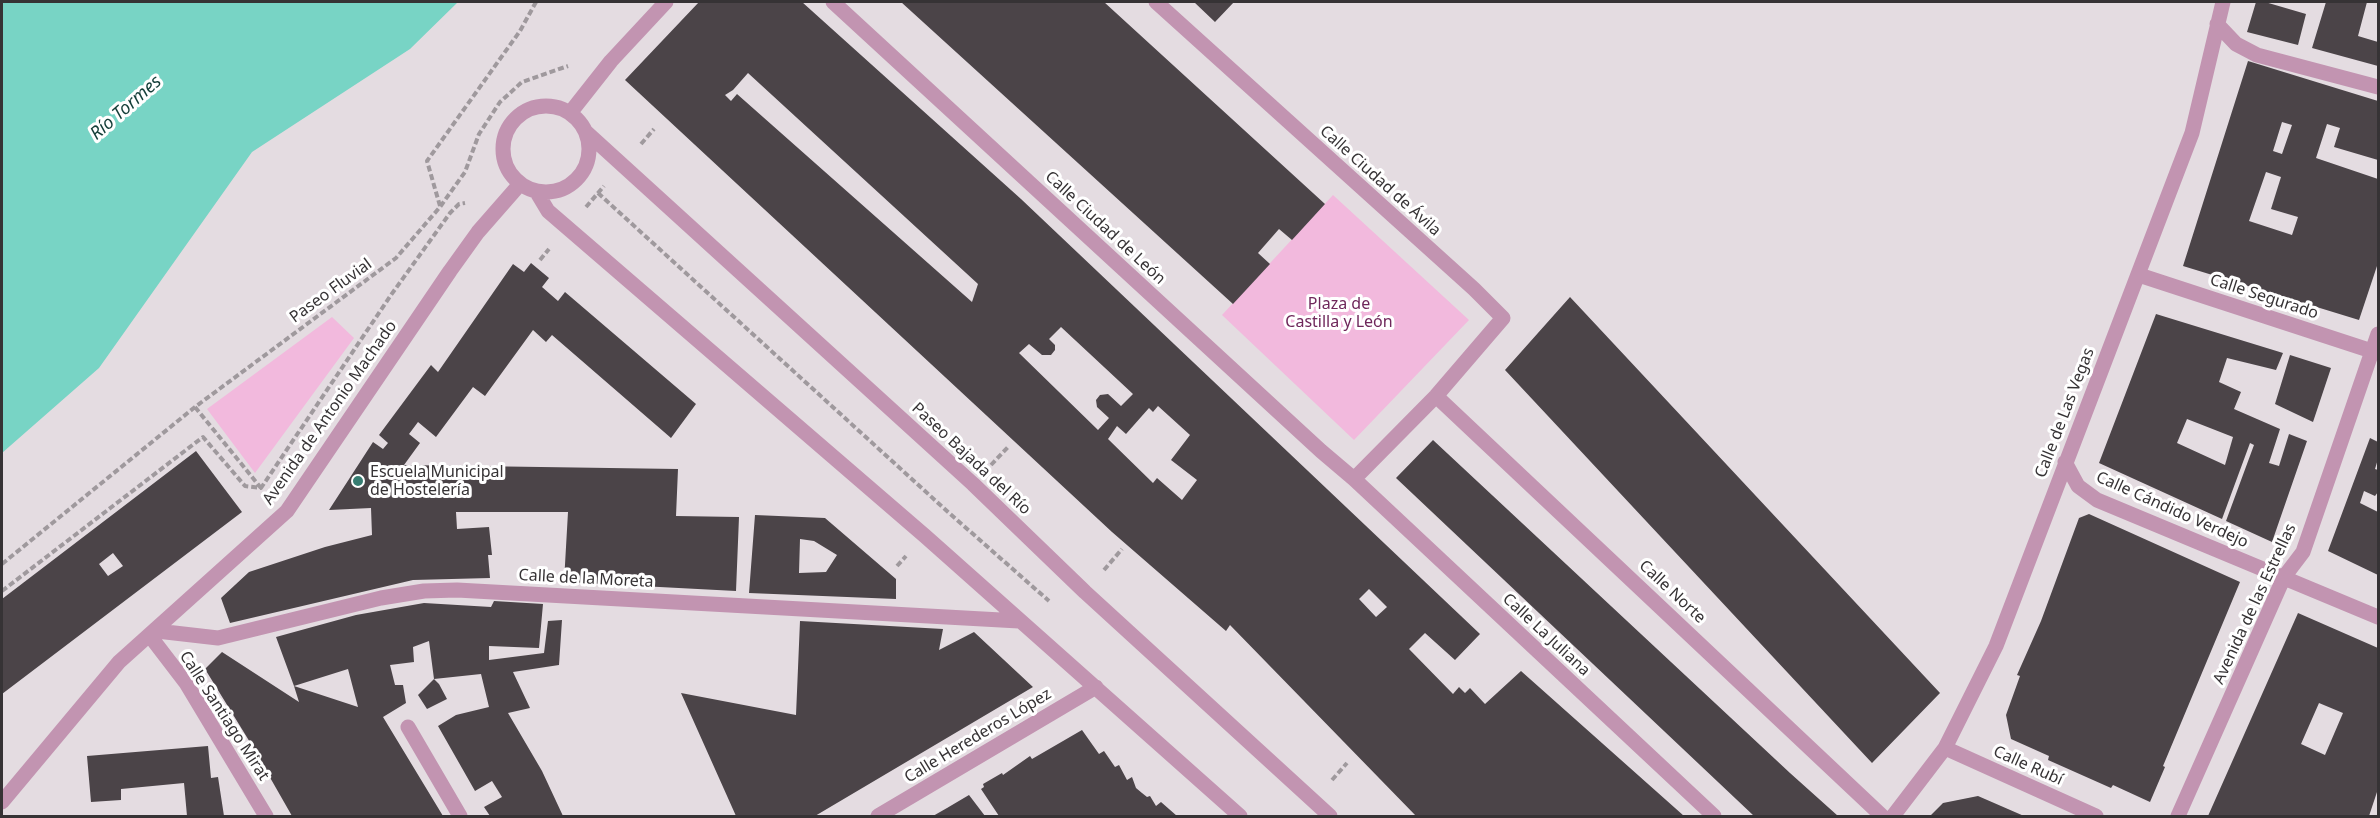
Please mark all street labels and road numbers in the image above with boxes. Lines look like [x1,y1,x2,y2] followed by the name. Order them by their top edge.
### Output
[1316,122,1444,240] street label: Calle Ciudad de Ávila
[1041,167,1169,289] street label: Calle Ciudad de León
[286,255,376,327] street label: Paseo Fluvial
[2207,270,2321,324] street label: Calle Segurado
[259,317,401,509] street label: Avenida de Antonio Machado
[2031,345,2099,481] street label: Calle de Las Vegas
[908,399,1034,519] street label: Paseo Bajada del Río
[2093,468,2251,552] street label: Calle Cándido Verdejo
[2209,521,2301,687] street label: Avenida de las Estrellas
[1635,556,1709,628] street label: Calle Norte
[518,566,654,592] street label: Calle de la Moreta
[1498,590,1594,680] street label: Calle La Juliana
[175,648,273,784] street label: Calle Santiago Mirat
[901,685,1055,787] street label: Calle Herederos López
[1990,742,2066,790] street label: Calle Rubí

